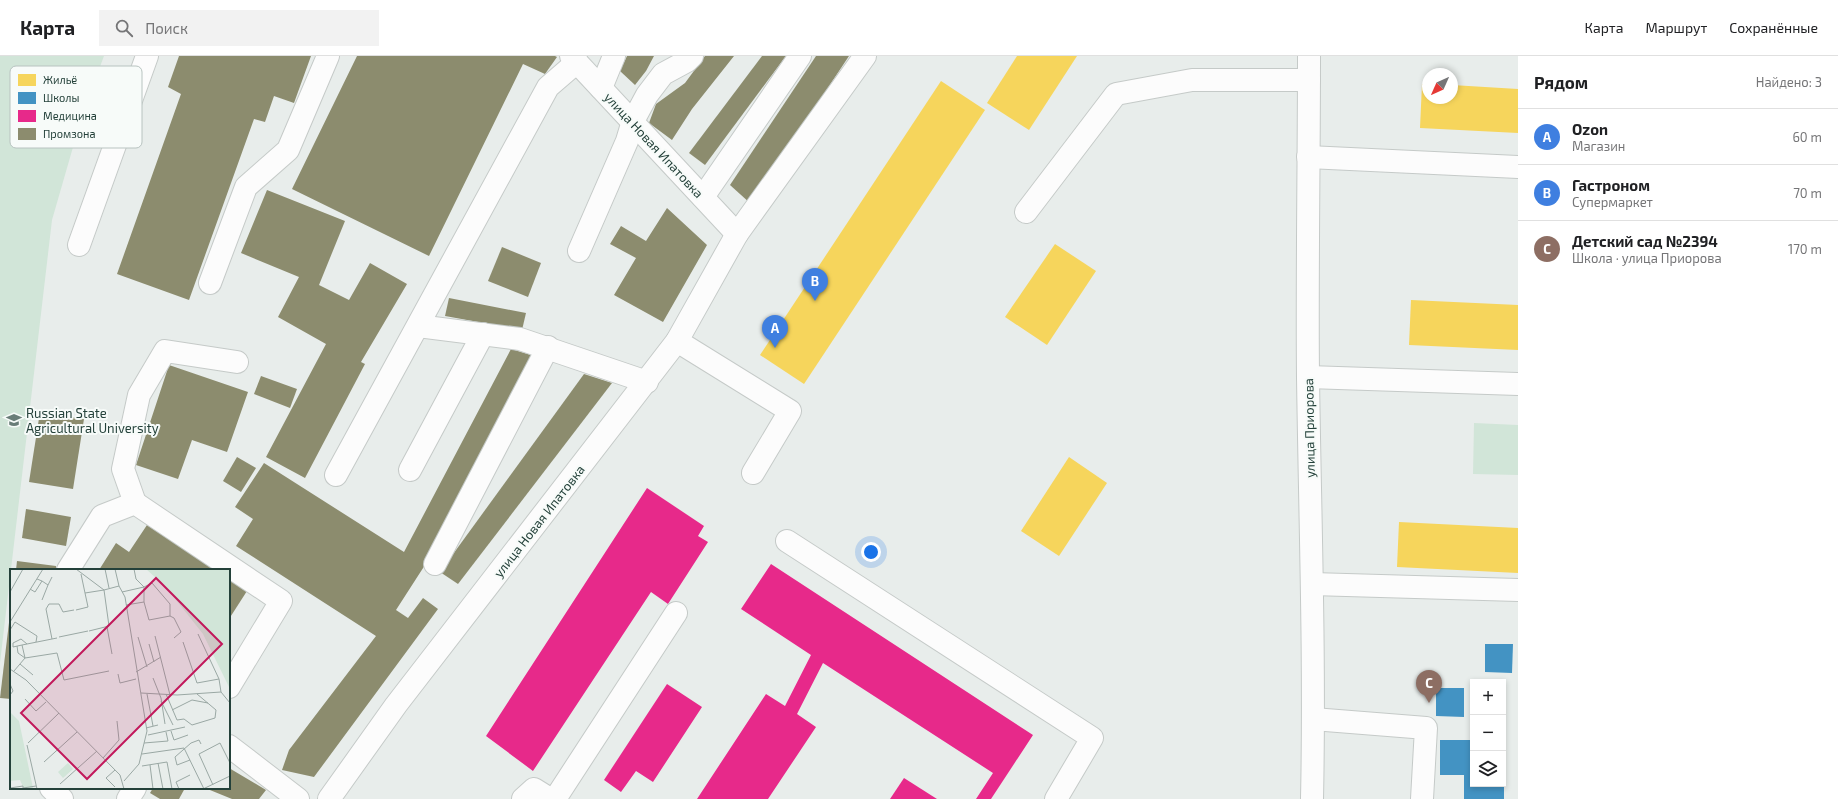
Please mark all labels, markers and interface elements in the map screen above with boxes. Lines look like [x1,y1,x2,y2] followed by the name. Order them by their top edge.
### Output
[99,10,379,46] search box
[20,16,75,39] text: Карта
[113,17,135,39] icon: search
[145,19,188,37] text: Поиск
[1585,19,1623,36] text: Карта
[1645,19,1707,36] text: Маршрут
[1729,19,1818,36] text: Сохранённые
[10,66,142,148] legend
[1422,68,1458,104] north arrow
[1534,72,1588,92] text: Рядом
[43,73,77,86] text: Жильё
[1756,74,1822,90] text: Найдено: 3
[601,89,707,201] street label: улица Новая Ипатовка
[43,91,79,104] text: Школы
[43,109,97,122] text: Медицина
[1572,120,1608,138] text: Ozon
[43,127,95,140] text: Промзона
[1543,129,1551,145] text: A
[1792,129,1822,145] text: 60 m
[1572,138,1625,154] text: Магазин
[1572,176,1650,194] text: Гастроном
[1543,185,1551,201] text: B
[1793,185,1822,201] text: 70 m
[1572,194,1653,210] text: Супермаркет
[1572,232,1718,250] text: Детский сад №2394
[1543,241,1551,257] text: C
[1788,241,1822,257] text: 170 m
[1572,250,1722,266] text: Школа · улица Приорова
[802,268,828,301] pin: B
[762,315,788,348] pin: A
[1300,378,1318,478] street label: улица Приорова
[26,405,159,436] place label: Russian State Agricultural University
[5,411,23,429] school or university icon: Russian State Agricultural University
[490,462,588,580] street label: улица Новая Ипатовка
[861,542,881,562] your location
[10,569,230,789] inset map
[1416,670,1442,703] pin: C
[1470,679,1506,787] map controls
[1470,679,1506,715] button: +
[1470,715,1506,751] button: −
[1470,751,1506,787] button: layers

